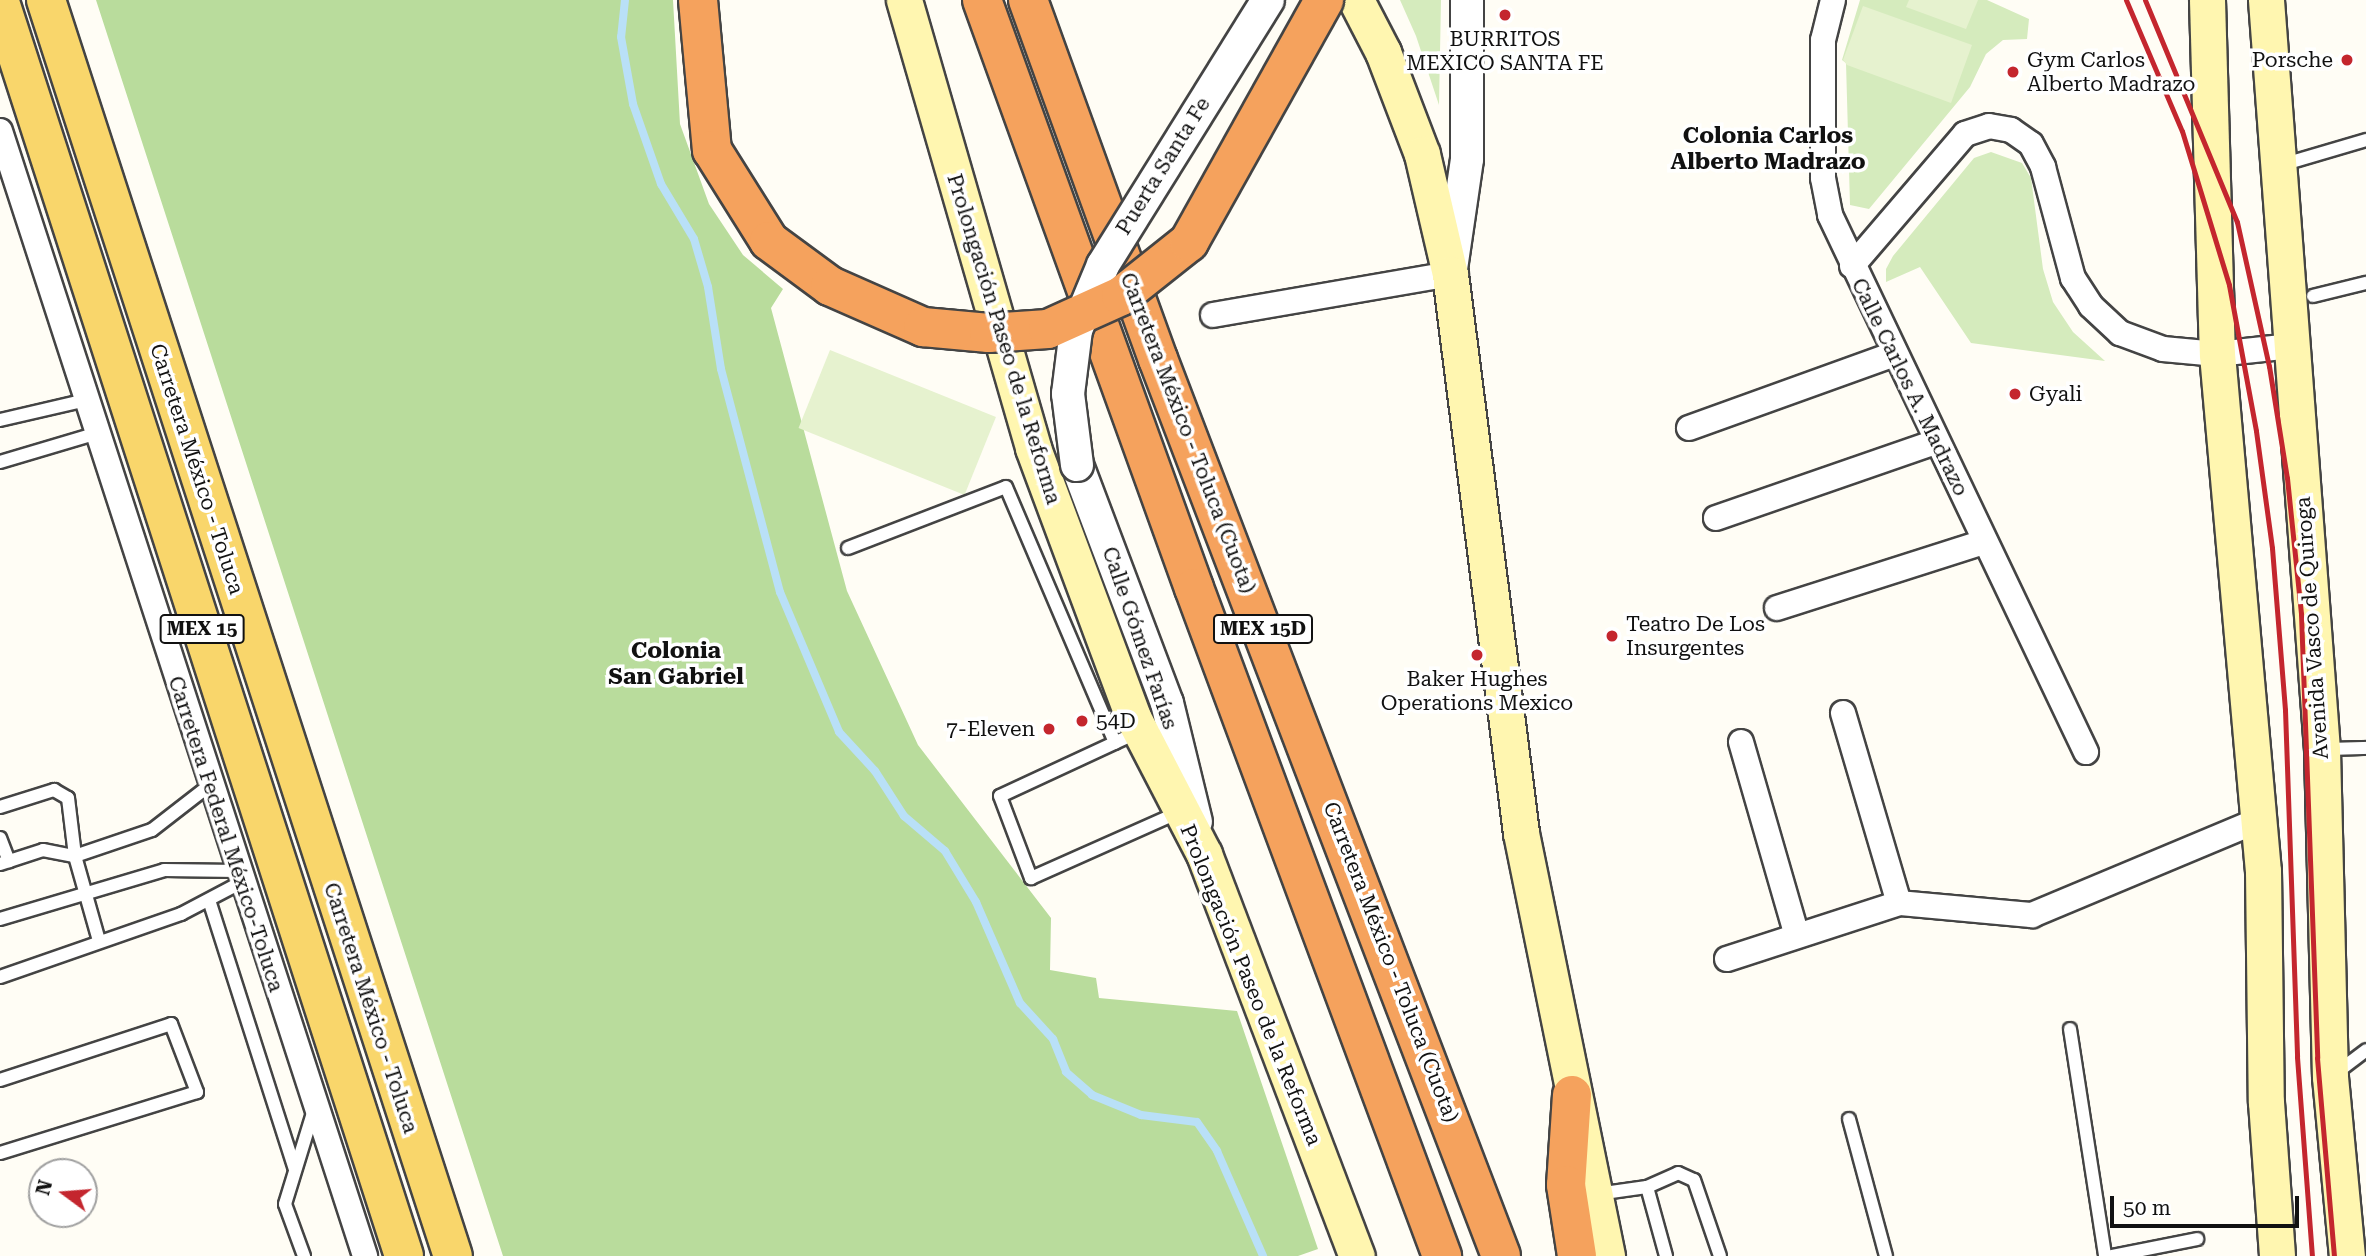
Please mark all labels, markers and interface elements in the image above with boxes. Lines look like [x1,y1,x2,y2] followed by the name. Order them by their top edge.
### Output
[1497,7,1513,23] marker: BURRITOS MEXICO SANTA FE
[1406,26,1604,76] place label: BURRITOS MEXICO SANTA FE
[2027,47,2195,97] place label: Gym Carlos Alberto Madrazo
[2252,47,2333,73] place label: Porsche
[2339,52,2355,68] marker: Porsche
[2005,64,2021,80] marker: Gym Carlos Alberto Madrazo
[1111,93,1215,239] street label: Puerta Santa Fe
[1670,122,1866,176] district label: Colonia Carlos Alberto Madrazo
[942,171,1066,507] street label: Prolongación Paseo de la Reforma
[1115,269,1261,597] street label: Carretera México - Toluca (Cuota)
[1846,274,1974,500] street label: Calle Carlos A. Madrazo
[145,341,249,597] street label: Carretera México - Toluca
[2029,381,2082,407] place label: Gyali
[2007,386,2023,402] marker: Gyali
[2290,496,2334,760] street label: Avenida Vasco de Quiroga
[1097,543,1183,733] street label: Calle Gómez Farías
[1626,611,1765,661] place label: Teatro De Los Insurgentes
[158,614,246,644] road number: MEX 15
[1212,614,1314,644] road number: MEX 15D
[1604,628,1620,644] marker: Teatro De Los Insurgentes
[608,637,744,691] district label: Colonia San Gabriel
[1469,647,1485,663] marker: Baker Hughes Operations Mexico
[1381,666,1573,716] place label: Baker Hughes Operations Mexico
[163,673,289,995] street label: Carretera Federal México-Toluca
[1096,708,1136,734] place label: 54D
[1074,713,1090,729] marker: 54D
[946,716,1035,742] place label: 7-Eleven
[1041,721,1057,737] marker: 7-Eleven
[1318,798,1464,1126] street label: Carretera México - Toluca (Cuota)
[1175,821,1327,1149] street label: Prolongación Paseo de la Reforma
[319,880,423,1136] street label: Carretera México - Toluca
[28,1158,98,1228] north arrow
[31,1177,57,1198] text: N
[2114,1182,2303,1226] scale bar
[2123,1196,2171,1220] text: 50 m

